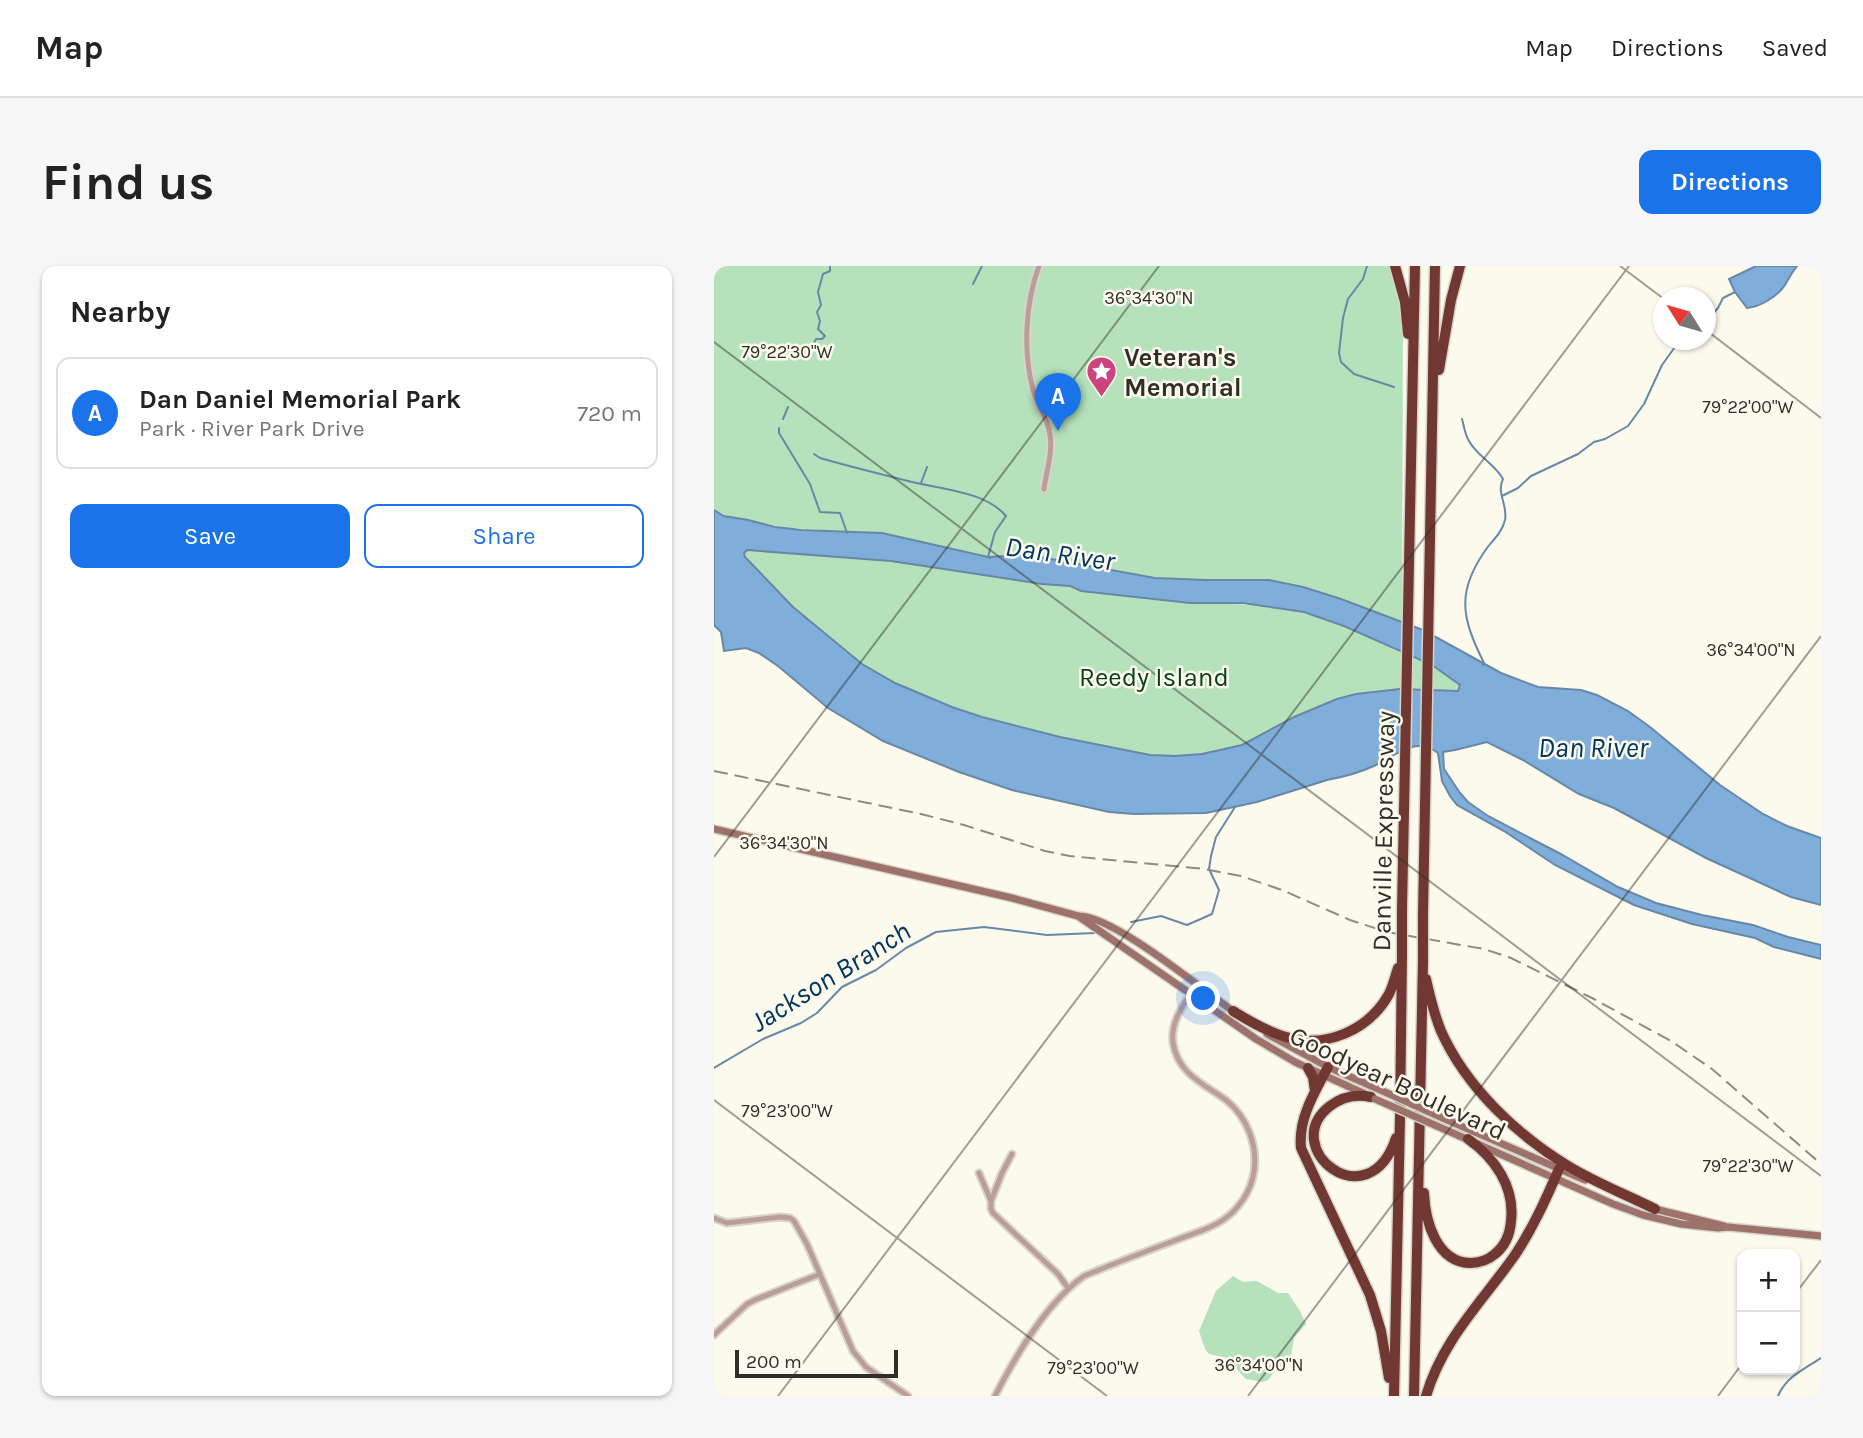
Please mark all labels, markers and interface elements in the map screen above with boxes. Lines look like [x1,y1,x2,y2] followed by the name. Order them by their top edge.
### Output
[35,29,103,67] text: Map
[1525,34,1573,62] text: Map
[1611,34,1724,62] text: Directions
[1762,34,1828,62] text: Saved
[1639,150,1821,214] button: Directions
[42,154,214,211] text: Find us
[1104,287,1194,309] text: 36°34'30"N
[1653,287,1716,350] north arrow
[70,294,170,330] text: Nearby
[741,341,833,363] text: 79°22'30"W
[1124,342,1242,403] place label: Veteran's Memorial
[1084,355,1118,399] place icon: Veteran's Memorial
[1035,373,1081,431] pin: A
[139,384,461,415] text: Dan Daniel Memorial Park
[1702,396,1794,418] text: 79°22'00"W
[88,400,102,427] text: A
[577,400,642,427] text: 720 m
[139,415,365,442] text: Park · River Park Drive
[70,504,350,568] button: Save
[364,504,644,568] button: Share
[1003,529,1118,578] water label: Dan River
[1706,639,1796,661] text: 36°34'00"N
[1079,662,1229,693] park label: Reedy Island
[1366,710,1401,952] street label: Danville Expressway
[1538,731,1649,764] water label: Dan River
[739,832,829,854] text: 36°34'30"N
[744,914,916,1039] water label: Jackson Branch
[1186,981,1220,1015] your location
[1285,1020,1511,1147] street label: Goodyear Boulevard
[741,1100,833,1122] text: 79°23'00"W
[1702,1155,1794,1177] text: 79°22'30"W
[1737,1249,1800,1375] map controls
[1737,1249,1800,1312] button: +
[1737,1312,1800,1375] button: −
[735,1347,898,1379] scale bar
[746,1351,802,1373] text: 200 m
[1214,1354,1304,1376] text: 36°34'00"N
[1047,1357,1139,1379] text: 79°23'00"W

